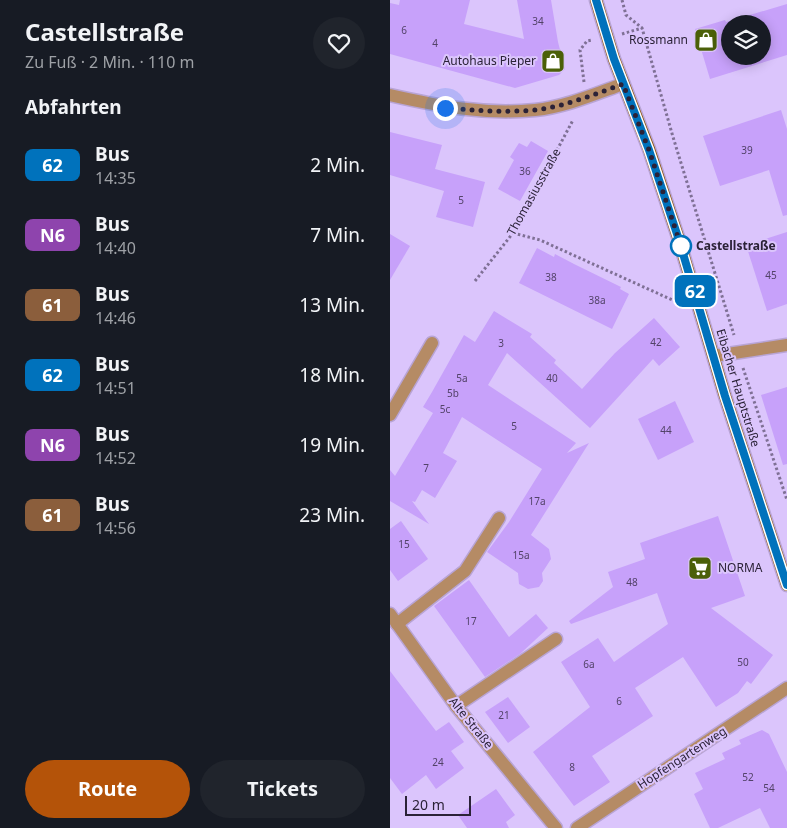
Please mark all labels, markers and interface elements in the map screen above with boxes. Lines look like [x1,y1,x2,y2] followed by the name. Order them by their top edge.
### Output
[532,14,544,28] house number: 34
[25,15,184,48] text: Castellstraße
[721,15,771,65] map controls
[721,15,771,65] button: layers
[313,17,365,69] button: heart
[401,23,407,37] house number: 6
[693,27,719,53] shop icon: Rossmann
[629,31,688,48] place label: Rossmann
[432,36,438,50] house number: 4
[540,48,566,74] shop icon: Autohaus Pieper
[25,51,194,73] text: Zu Fuß · 2 Min. · 110 m
[443,52,536,69] place label: Autohaus Pieper
[25,94,122,120] text: Abfahrten
[433,96,458,121] your location
[95,141,130,167] text: Bus
[741,143,753,157] house number: 39
[503,145,565,238] street label: Thomasiusstraße
[310,152,365,178] text: 2 Min.
[42,153,63,177] text: 62
[519,164,531,178] house number: 36
[95,167,136,189] text: 14:35
[458,193,464,207] house number: 5
[95,211,130,237] text: Bus
[310,222,365,248] text: 7 Min.
[40,223,65,247] text: N6
[670,235,692,257] marker: Castellstraße
[95,237,136,259] text: 14:40
[696,237,776,254] place label: Castellstraße
[765,268,777,282] house number: 45
[545,270,557,284] house number: 38
[672,275,718,307] line badge: 62
[685,279,705,303] text: 62
[95,281,130,307] text: Bus
[299,292,365,318] text: 13 Min.
[42,293,63,317] text: 61
[588,293,606,307] house number: 38a
[95,307,136,329] text: 14:46
[712,327,765,449] street label: Eibacher Hauptstraße
[650,335,662,349] house number: 42
[498,336,504,350] house number: 3
[95,351,130,377] text: Bus
[299,362,365,388] text: 18 Min.
[42,363,63,387] text: 62
[456,371,468,385] house number: 5a
[546,371,558,385] house number: 40
[95,377,136,399] text: 14:51
[447,386,459,400] house number: 5b
[440,402,450,416] house number: 5c
[511,419,517,433] house number: 5
[95,421,130,447] text: Bus
[660,423,672,437] house number: 44
[299,432,365,458] text: 19 Min.
[40,433,65,457] text: N6
[95,447,136,469] text: 14:52
[423,461,429,475] house number: 7
[95,491,130,517] text: Bus
[528,494,546,508] house number: 17a
[299,502,365,528] text: 23 Min.
[42,503,63,527] text: 61
[95,517,136,539] text: 14:56
[398,537,410,551] house number: 15
[512,548,530,562] house number: 15a
[687,555,713,581] supermarket icon: NORMA
[718,559,763,576] place label: NORMA
[626,575,638,589] house number: 48
[465,614,477,628] house number: 17
[737,655,749,669] house number: 50
[583,657,595,671] house number: 6a
[445,693,498,752] street label: Alte Straße
[616,694,622,708] house number: 6
[498,708,510,722] house number: 21
[634,722,730,793] street label: Hopfengartenweg
[432,755,444,769] house number: 24
[25,760,190,818] button: Route
[200,760,365,818] button: Tickets
[569,760,575,774] house number: 8
[742,770,754,784] house number: 52
[763,781,775,795] house number: 54
[405,793,471,816] scale bar
[412,795,445,814] text: 20 m

